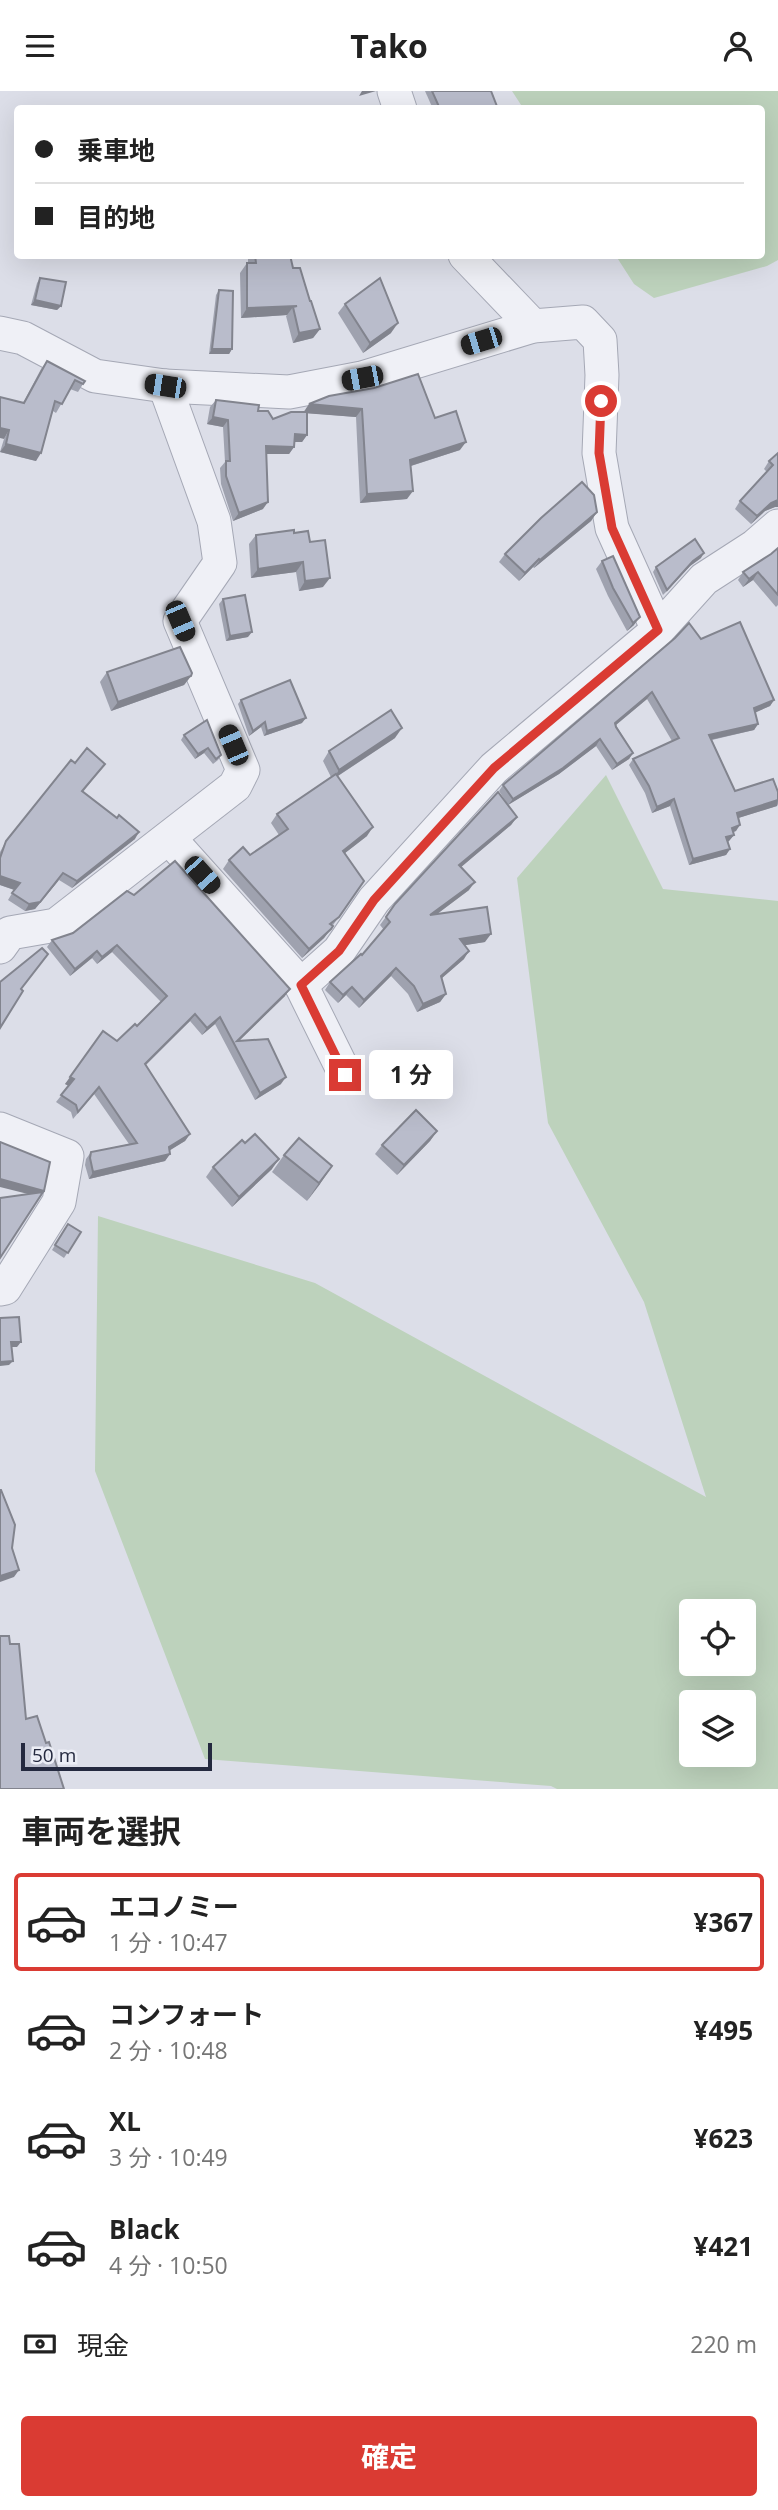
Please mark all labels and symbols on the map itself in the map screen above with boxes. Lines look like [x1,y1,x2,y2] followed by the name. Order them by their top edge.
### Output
[458,325,505,357] car
[340,364,385,392] car
[143,372,188,400] car
[585,385,617,417] route start
[163,598,198,644] car
[216,722,251,768] car
[181,852,224,898] car
[370,1051,453,1100] callout: 1 分
[329,1059,361,1091] route end
[21,1740,212,1772] scale bar

